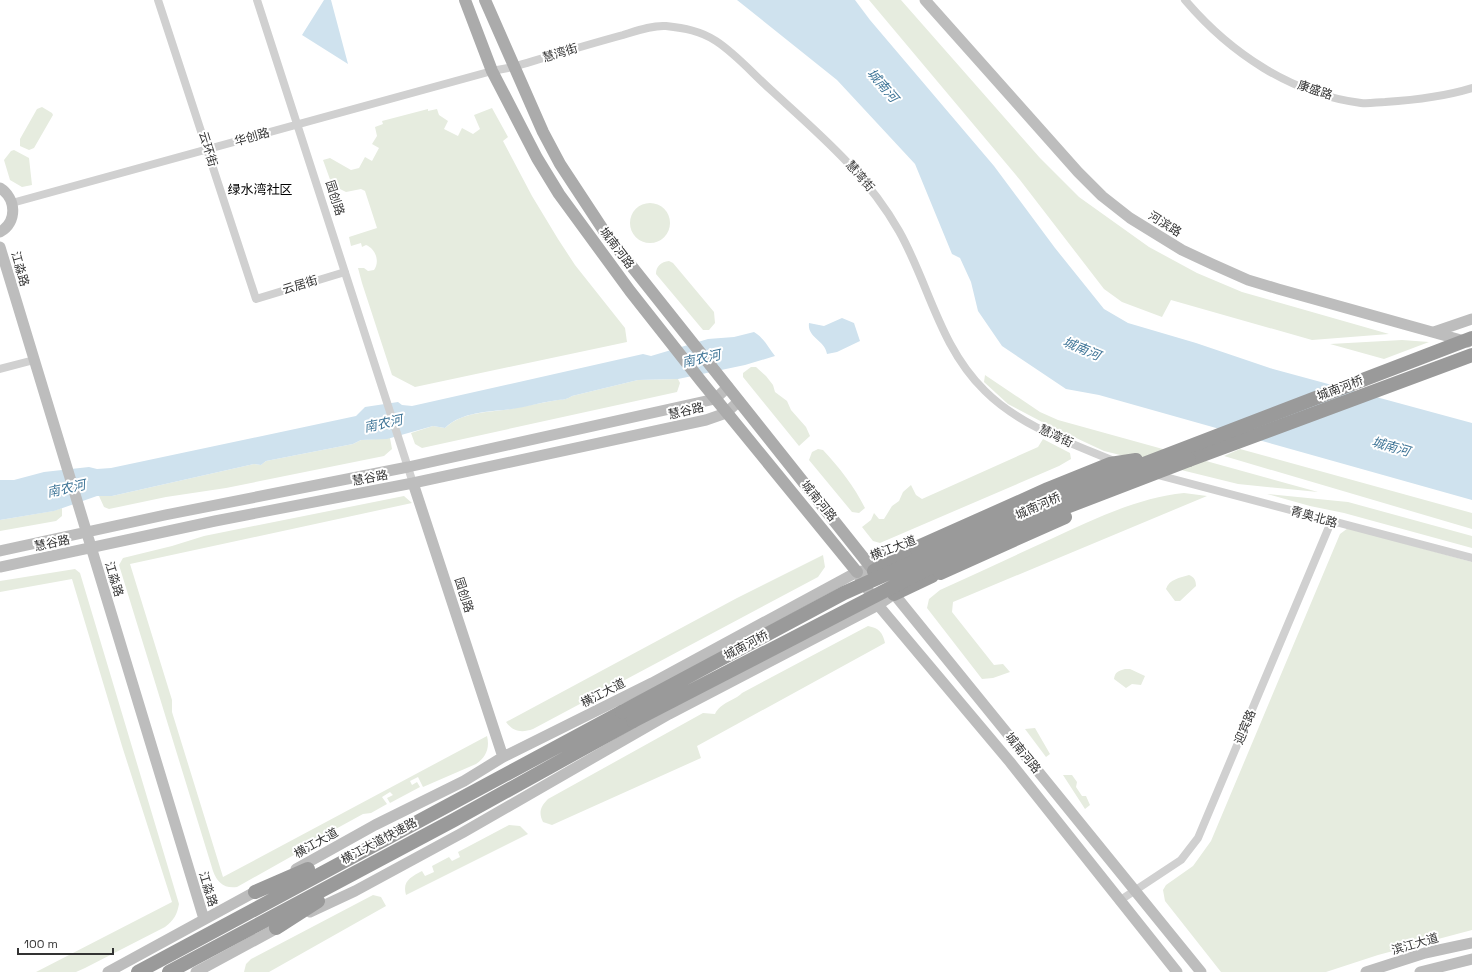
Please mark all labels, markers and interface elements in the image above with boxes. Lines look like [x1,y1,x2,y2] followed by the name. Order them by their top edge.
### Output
[540,40,580,66] street label: 慧湾街
[863,65,904,108] water label: 城南河
[1295,77,1335,103] street label: 康盛路
[232,124,272,150] street label: 华创路
[195,129,221,169] street label: 云环街
[842,157,878,195] street label: 慧湾街
[322,178,348,218] street label: 园创路
[227,181,293,198] district label: 绿水湾社区
[1145,208,1185,240] street label: 河滨路
[596,224,638,272] street label: 城南河路
[7,249,33,289] street label: 江淼路
[280,272,320,298] street label: 云居街
[1061,333,1106,365] water label: 城南河
[680,345,725,371] water label: 南农河
[1315,372,1365,404] street label: 城南河桥
[667,399,705,423] street label: 慧谷路
[362,410,407,436] water label: 南农河
[1036,421,1076,451] street label: 慧湾街
[1370,433,1415,461] water label: 城南河
[351,467,389,489] street label: 慧谷路
[45,475,90,501] water label: 南农河
[798,477,840,525] street label: 城南河路
[1013,489,1063,523] street label: 城南河桥
[1289,503,1339,531] street label: 青奥北路
[33,531,71,555] street label: 慧谷路
[868,532,918,564] street label: 横江大道
[101,559,127,599] street label: 江淼路
[451,575,477,615] street label: 园创路
[721,627,771,663] street label: 城南河桥
[578,675,628,711] street label: 横江大道
[1231,707,1259,747] street label: 迎宾路
[1002,729,1044,777] street label: 城南河路
[338,814,420,868] street label: 横江大道快速路
[291,824,341,862] street label: 横江大道
[195,869,221,909] street label: 江淼路
[18,930,113,956] scale bar
[1390,930,1440,958] street label: 滨江大道
[24,936,58,952] text: 100 m

